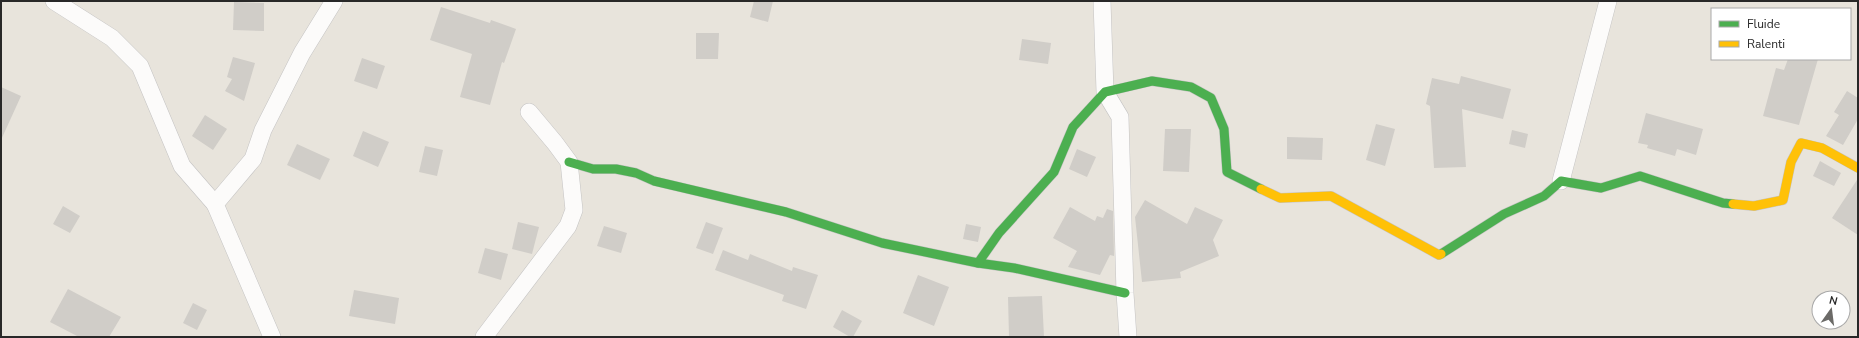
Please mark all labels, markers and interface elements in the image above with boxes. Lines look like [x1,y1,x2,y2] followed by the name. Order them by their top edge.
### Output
[1711,8,1851,60] legend
[1747,16,1780,32] text: Fluide
[1747,36,1785,52] text: Ralenti
[1811,290,1851,330] north arrow
[1827,293,1839,309] text: N

